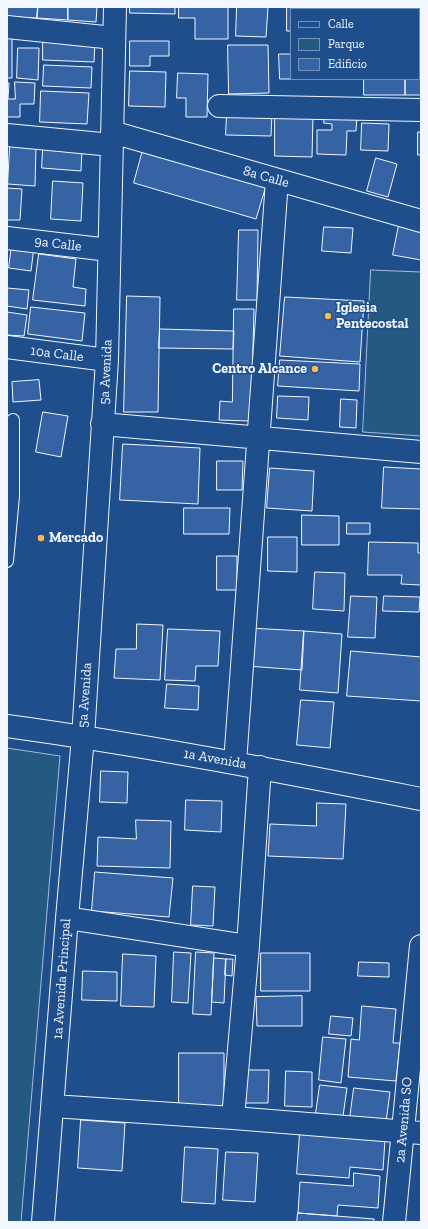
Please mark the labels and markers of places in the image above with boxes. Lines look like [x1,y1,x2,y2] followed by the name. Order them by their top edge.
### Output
[336,300,409,332] place label: Iglesia Pentecostal
[323,311,333,321] marker: Iglesia Pentecostal
[212,361,307,377] place label: Centro Alcance
[310,364,320,374] marker: Centro Alcance
[49,530,103,546] place label: Mercado
[36,533,46,543] marker: Mercado

